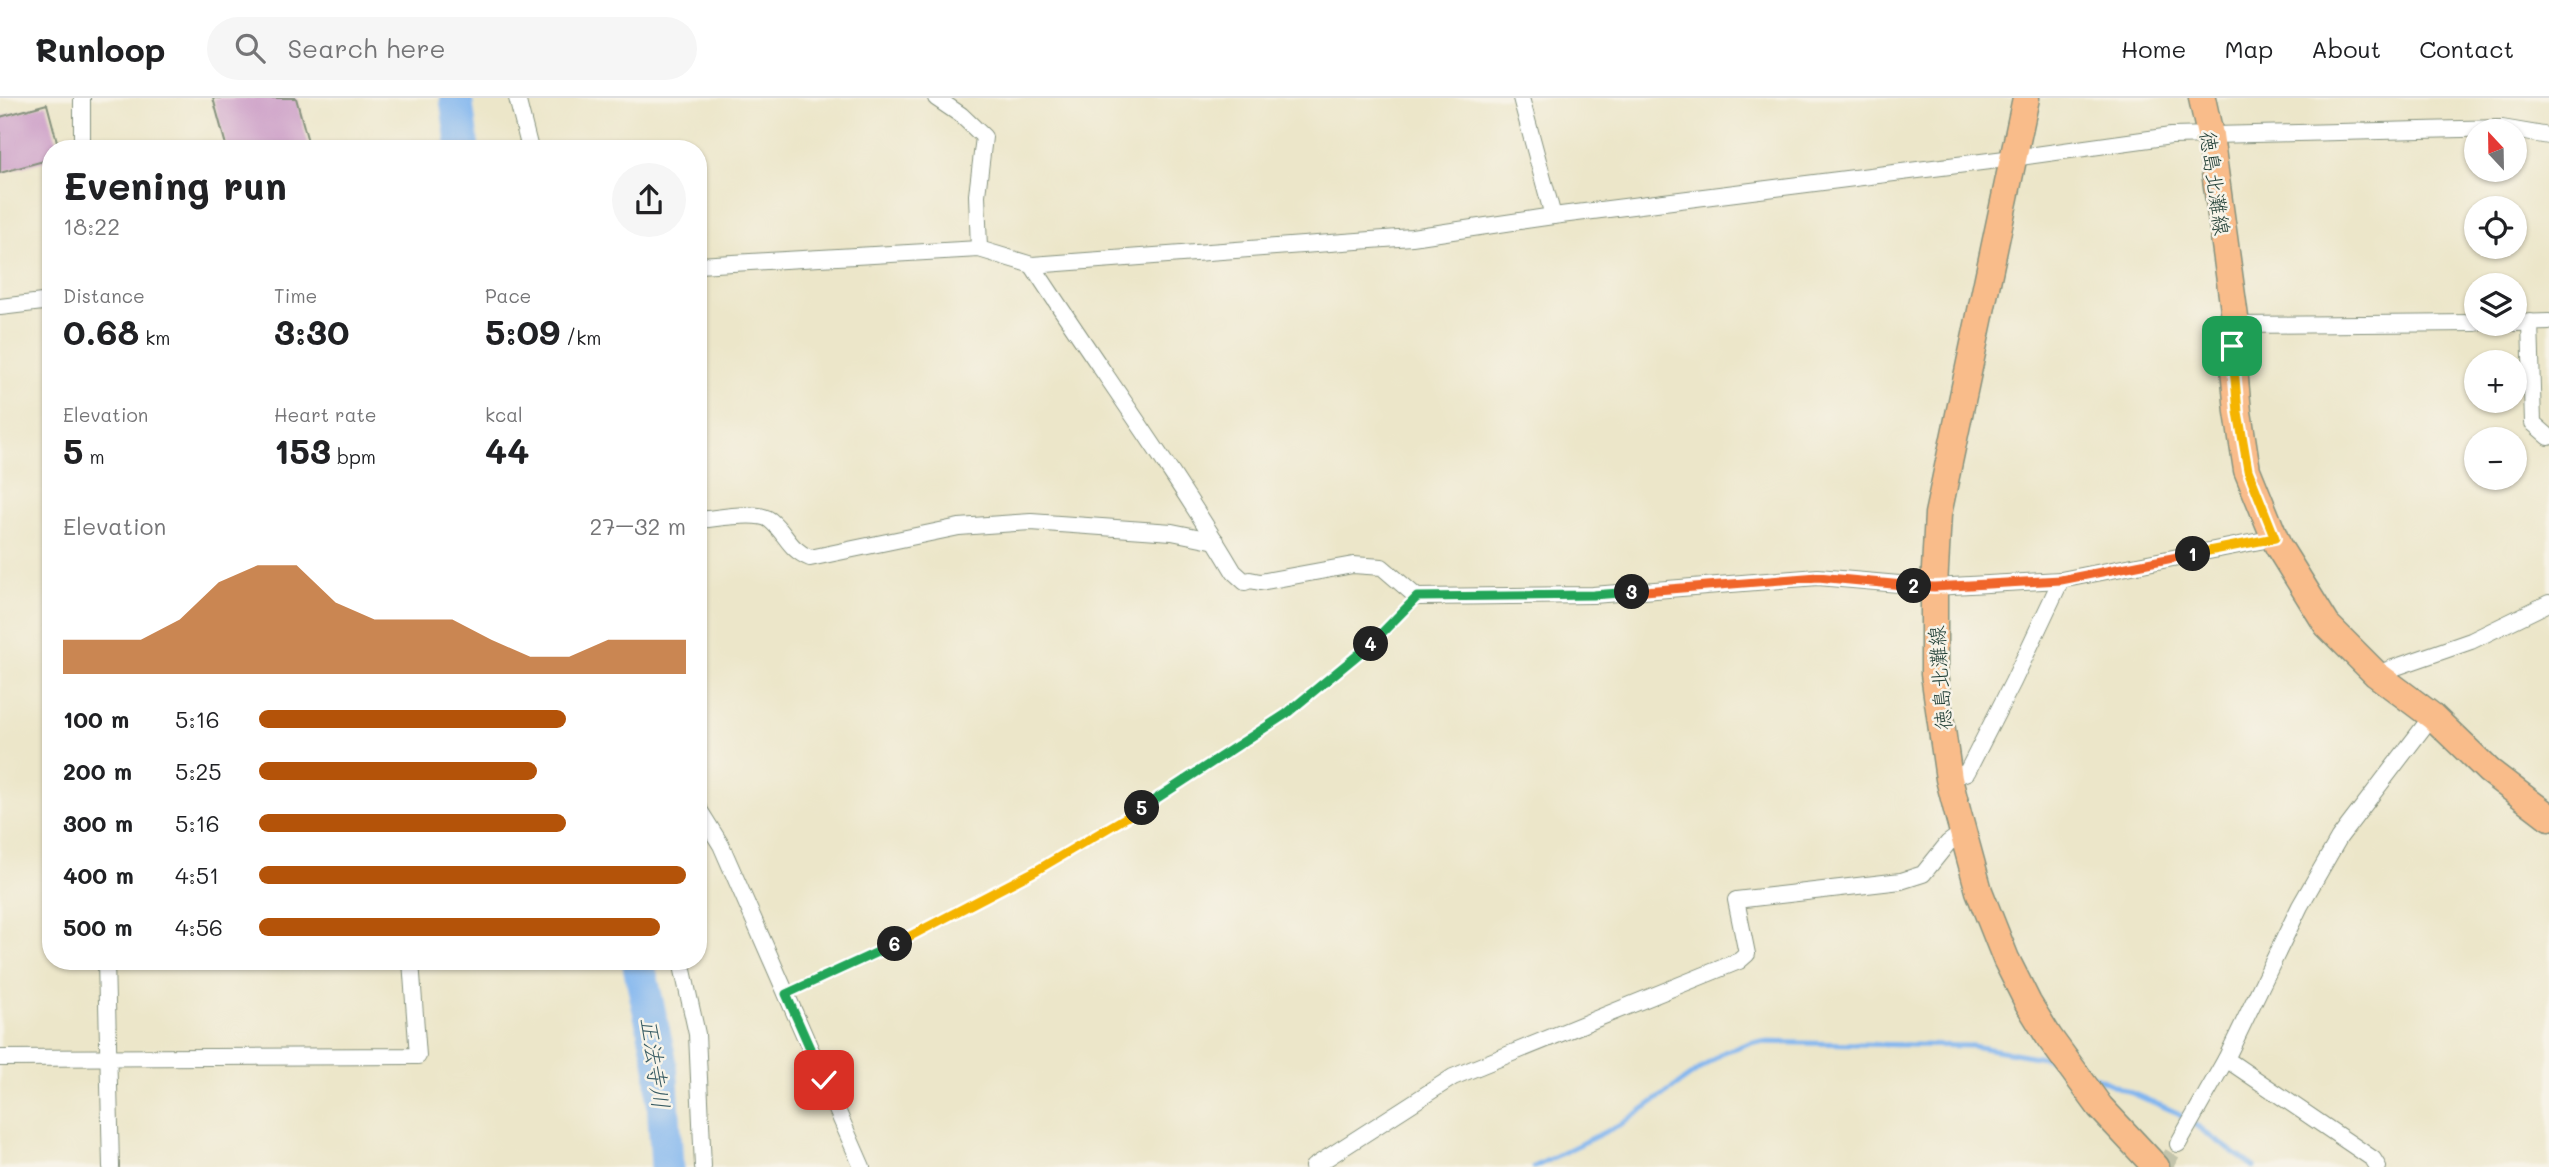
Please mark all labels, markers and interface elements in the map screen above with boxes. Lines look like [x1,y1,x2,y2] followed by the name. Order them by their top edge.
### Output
[207,17,697,80] search box
[35,27,165,70] text: Runloop
[231,29,269,67] icon: search
[287,31,446,65] text: Search here
[2121,33,2186,64] text: Home
[2224,33,2273,64] text: Map
[2311,33,2381,64] text: About
[2419,33,2514,64] text: Contact
[2464,119,2527,182] north arrow
[2464,119,2527,490] map controls
[2195,129,2237,237] street label: 徳島北灘線
[63,160,287,210] text: Evening run
[612,163,686,237] button: share
[2464,196,2527,259] button: locate
[63,211,120,241] text: 18:22
[2464,273,2527,336] button: layers
[63,283,145,308] text: Distance
[274,283,317,308] text: Time
[485,283,531,308] text: Pace
[63,308,139,354] text: 0.68
[274,308,350,354] text: 3:30
[485,308,560,354] text: 5:09
[2202,316,2262,376] pin
[139,325,170,350] text: km
[560,325,601,350] text: /km
[2213,327,2251,365] icon: arrive
[2464,350,2527,413] button: +
[63,402,148,427] text: Elevation
[274,402,377,427] text: Heart rate
[485,402,523,427] text: kcal
[63,427,83,473] text: 5
[274,427,331,473] text: 153
[485,427,529,473] text: 44
[2464,427,2527,490] button: −
[83,444,105,469] text: m
[331,444,376,469] text: bpm
[63,511,166,541] text: Elevation
[590,511,686,541] text: 27–32 m
[2176,536,2210,572] pin: 1
[2188,541,2197,566] text: 1
[1896,568,1932,603] pin: 2
[1908,573,1919,598] text: 2
[1614,574,1650,610] pin: 3
[1626,579,1637,604] text: 3
[1922,625,1956,731] street label: 徳島北灘線
[1354,626,1388,662] pin: 4
[1364,631,1377,656] text: 4
[63,704,129,734] text: 100 m
[175,704,220,734] text: 5:16
[63,756,132,786] text: 200 m
[175,756,222,786] text: 5:25
[1124,790,1160,826] pin: 5
[1136,795,1147,820] text: 5
[63,808,133,838] text: 300 m
[175,808,220,838] text: 5:16
[63,860,134,890] text: 400 m
[175,860,219,890] text: 4:51
[63,912,133,942] text: 500 m
[175,912,223,942] text: 4:56
[878,926,912,962] pin: 6
[889,931,900,956] text: 6
[635,1015,677,1111] water label: 正法寺川
[794,1050,854,1110] pin
[805,1061,843,1099] icon: check

